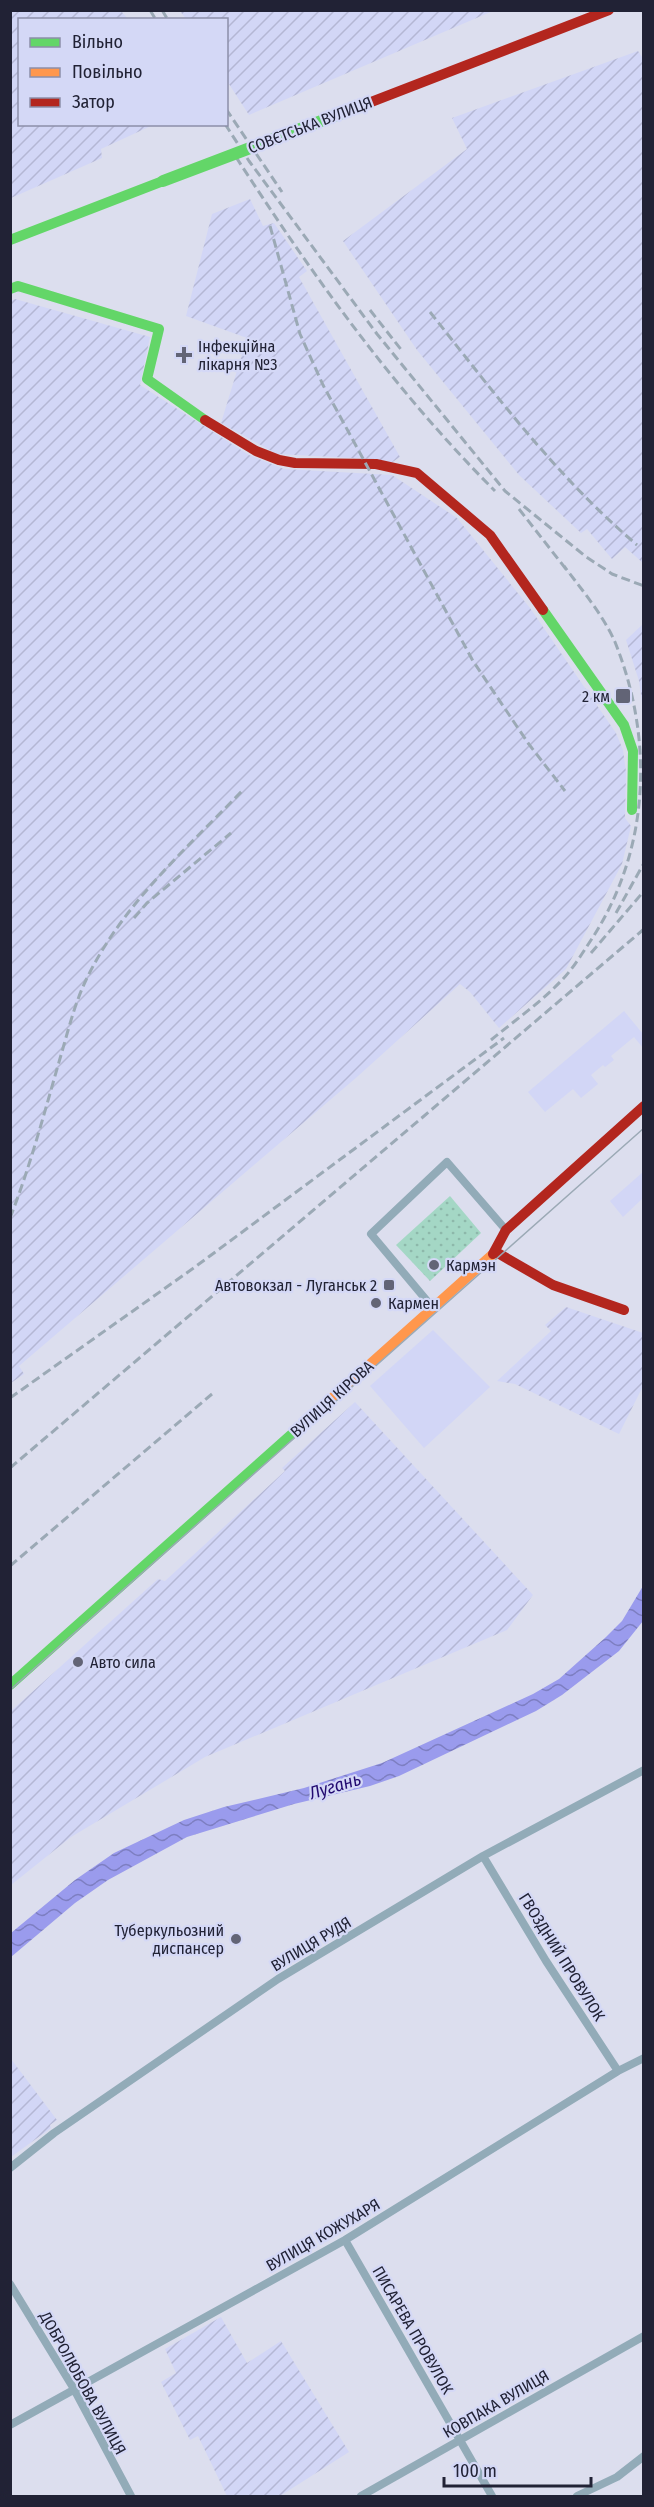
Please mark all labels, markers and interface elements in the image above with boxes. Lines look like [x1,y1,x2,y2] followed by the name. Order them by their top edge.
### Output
[18,18,228,126] legend
[72,31,123,53] text: Вільно
[72,61,143,83] text: Повільно
[72,91,115,113] text: Затор
[245,92,375,158] street label: СОВЄТСЬКА ВУЛИЦЯ
[198,337,277,374] place label: Інфекційна лікарня №3
[175,346,193,364] marker: Інфекційна лікарня №3
[582,687,610,706] place label: 2 км
[614,687,632,705] marker: 2 км
[446,1256,496,1275] place label: Кармэн
[427,1258,441,1272] marker: Кармэн
[215,1276,377,1295] place label: Автовокзал - Луганськ 2
[382,1278,396,1292] marker: Автовокзал - Луганськ 2
[388,1294,439,1313] place label: Кармен
[369,1296,383,1310] marker: Кармен
[286,1356,378,1441] street label: ВУЛИЦЯ КІРОВА
[90,1653,156,1672] place label: Авто сила
[71,1655,85,1669] marker: Авто сила
[305,1768,364,1805] water label: Лугань
[515,1890,609,2025] street label: ГВОЗДНИЙ ПРОВУЛОК
[267,1913,355,1975] street label: ВУЛИЦЯ РУДЯ
[114,1921,224,1958] place label: Туберкульозний диспансер
[229,1932,243,1946] marker: Туберкульозний диспансер
[263,2195,383,2275] street label: ВУЛИЦЯ КОЖУХАРЯ
[369,2263,458,2398] street label: ПИСАРЕВА ПРОВУЛОК
[35,2307,130,2458] street label: ДОБРОЛЮБОВА ВУЛИЦЯ
[440,2366,552,2442] street label: КОВПАКА ВУЛИЦЯ
[444,2450,591,2488] scale bar
[453,2460,497,2482] text: 100 m

